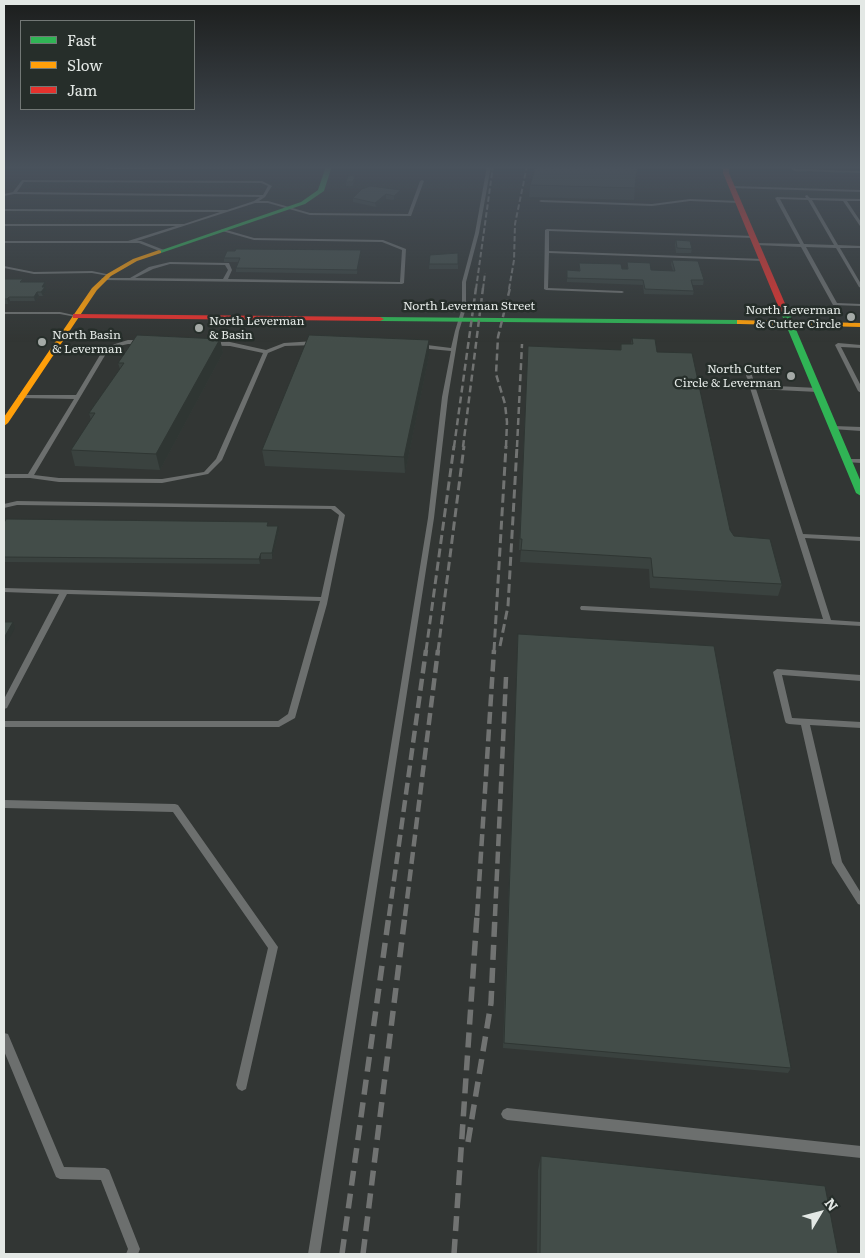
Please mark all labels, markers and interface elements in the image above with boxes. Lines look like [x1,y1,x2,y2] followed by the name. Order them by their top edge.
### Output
[20,20,195,110] legend
[67,28,96,51] text: Fast
[67,53,102,76] text: Slow
[67,78,97,101] text: Jam
[403,299,535,313] street label: North Leverman Street
[746,303,841,331] place label: North Leverman & Cutter Circle
[845,311,857,323] marker: North Leverman & Cutter Circle
[209,314,304,342] place label: North Leverman & Basin
[193,322,205,334] marker: North Leverman & Basin
[52,328,122,356] place label: North Basin & Leverman
[36,336,48,348] marker: North Basin & Leverman
[674,362,781,390] place label: North Cutter Circle & Leverman
[785,370,797,382] marker: North Cutter Circle & Leverman
[795,1188,845,1238] north arrow
[820,1193,844,1215] text: N

